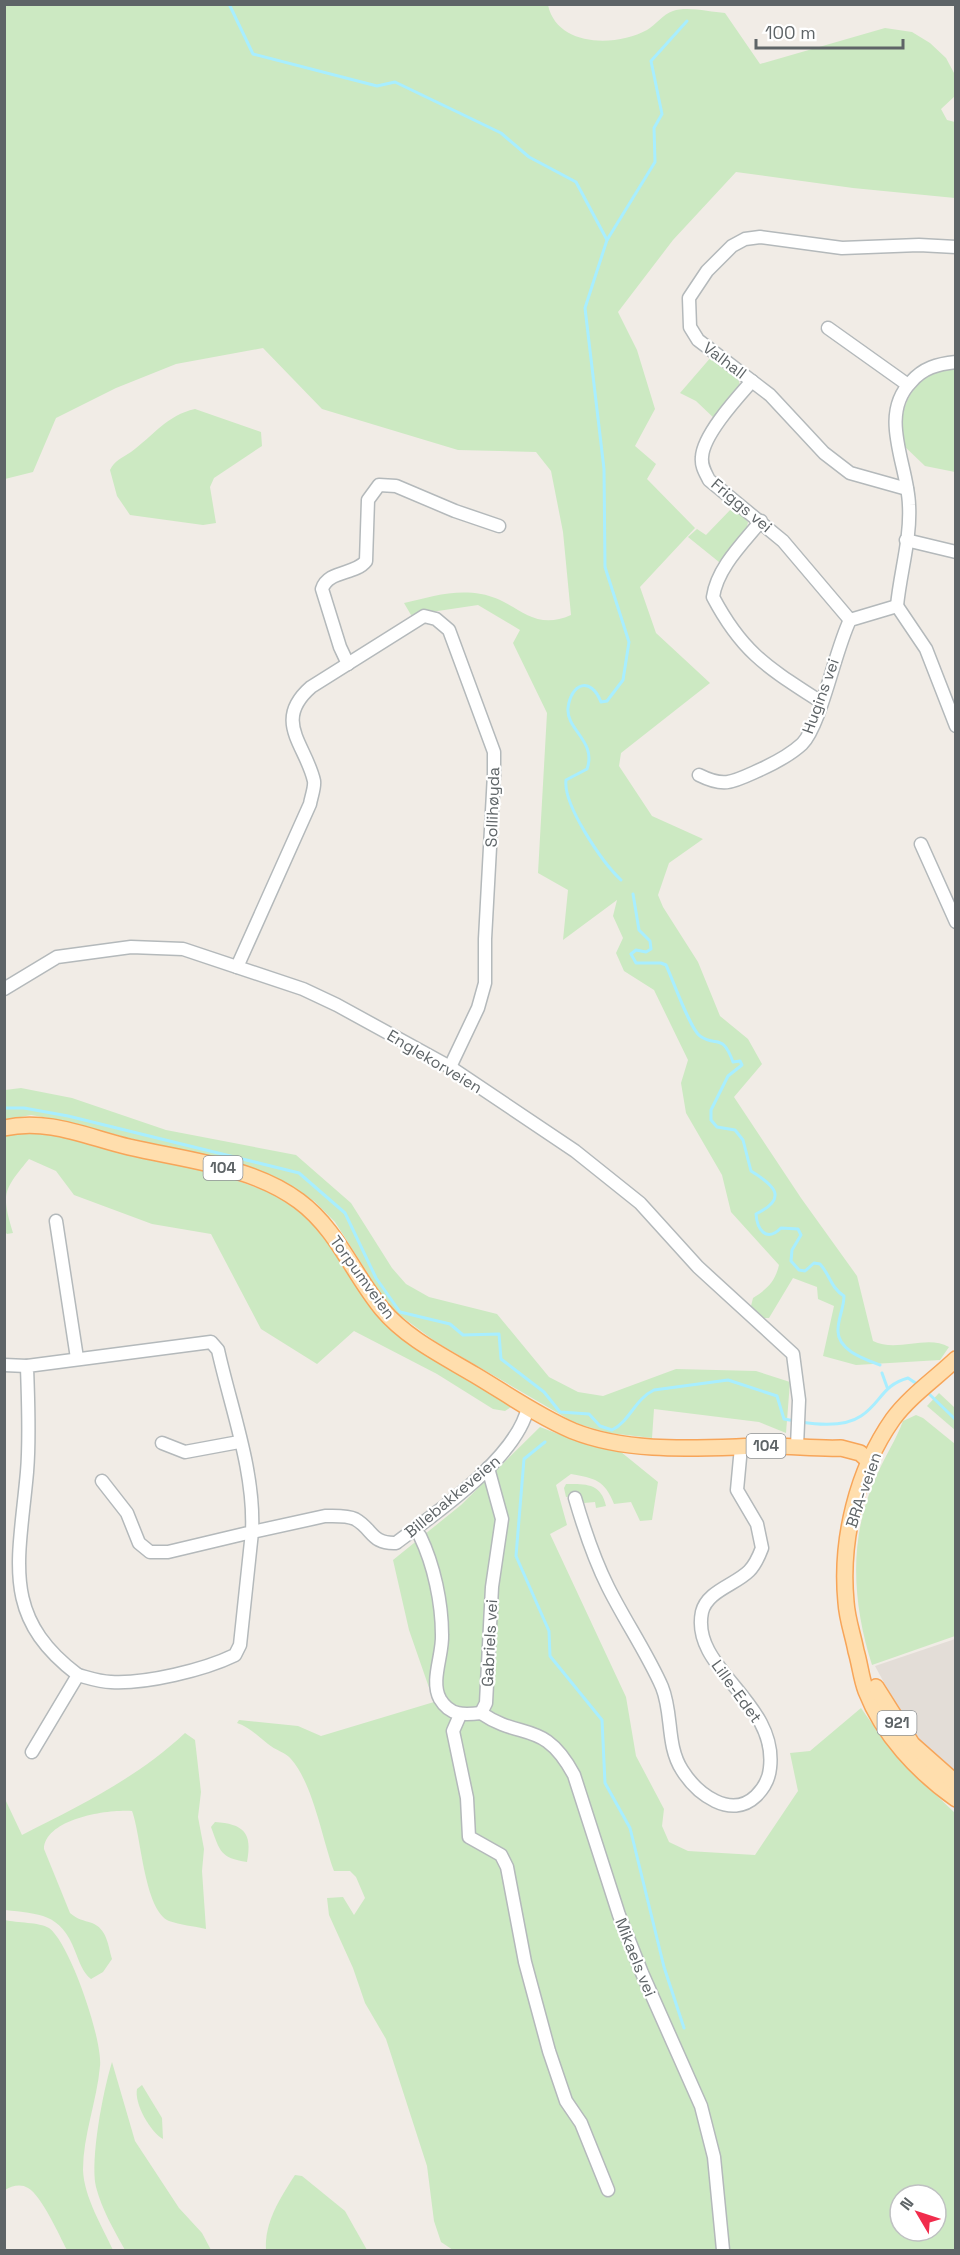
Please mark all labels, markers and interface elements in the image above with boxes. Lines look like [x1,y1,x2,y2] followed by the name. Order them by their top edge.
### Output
[756,12,903,50] scale bar
[765,21,816,44] text: 100 m
[699,337,751,384] street label: Valhall
[707,474,777,537] street label: Friggs vei
[797,656,844,737] street label: Hugins vei
[481,766,504,848] street label: Sollihøyda
[383,1025,486,1098] street label: Englekorveien
[204,1156,242,1180] road number: 104
[325,1231,400,1323] street label: Torpumveien
[746,1434,786,1458] road number: 104
[400,1450,504,1542] street label: Billebakkeveien
[841,1450,886,1531] street label: BRA-veien
[477,1599,502,1687] street label: Gabriels vei
[707,1656,767,1727] street label: Lille-Edet
[878,1711,916,1735] road number: 921
[610,1915,661,2000] street label: Mikaels vei
[888,2183,948,2243] north arrow
[895,2193,918,2215] text: N

